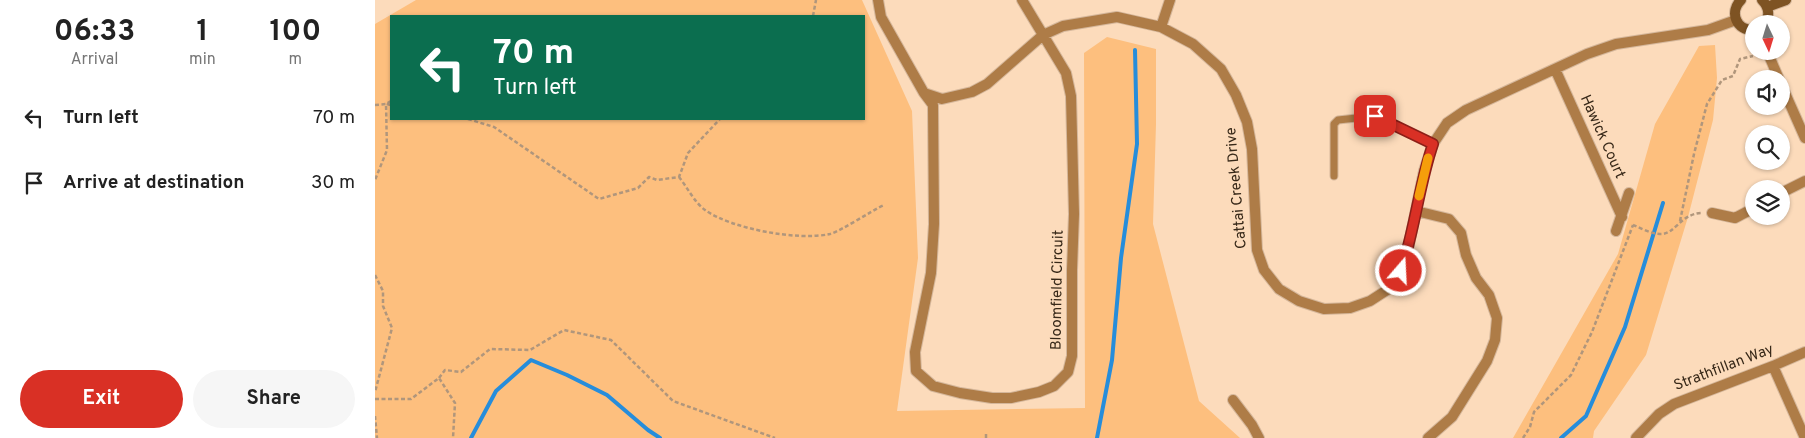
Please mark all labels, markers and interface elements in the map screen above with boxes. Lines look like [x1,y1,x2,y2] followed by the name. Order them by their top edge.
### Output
[54,14,135,51] text: 06:33
[196,14,208,51] text: 1
[270,14,321,51] text: 100
[1745,15,1790,60] north arrow
[1745,15,1790,225] map controls
[493,32,574,76] text: 70 m
[410,35,475,100] icon: left
[71,50,118,70] text: Arrival
[189,50,216,70] text: min
[289,50,302,70] text: m
[1745,70,1790,115] button: sound
[493,75,576,102] text: Turn left
[1575,92,1629,182] street label: Hawick Court
[1354,95,1396,137] pin
[1361,102,1389,130] icon: arrive
[20,104,48,132] icon: left
[63,106,139,130] text: Turn left
[313,106,355,130] text: 70 m
[1745,125,1790,170] button: search
[1222,126,1252,250] street label: Cattai Creek Drive
[20,169,48,197] icon: arrive
[63,171,244,195] text: Arrive at destination
[311,171,355,195] text: 30 m
[1745,180,1790,225] button: layers
[1047,230,1069,350] street label: Bloomfield Circuit
[1374,244,1426,296] position arrow
[1671,340,1777,396] street label: Strathfillan Way
[20,370,183,428] button: Exit
[193,370,355,428] button: Share

